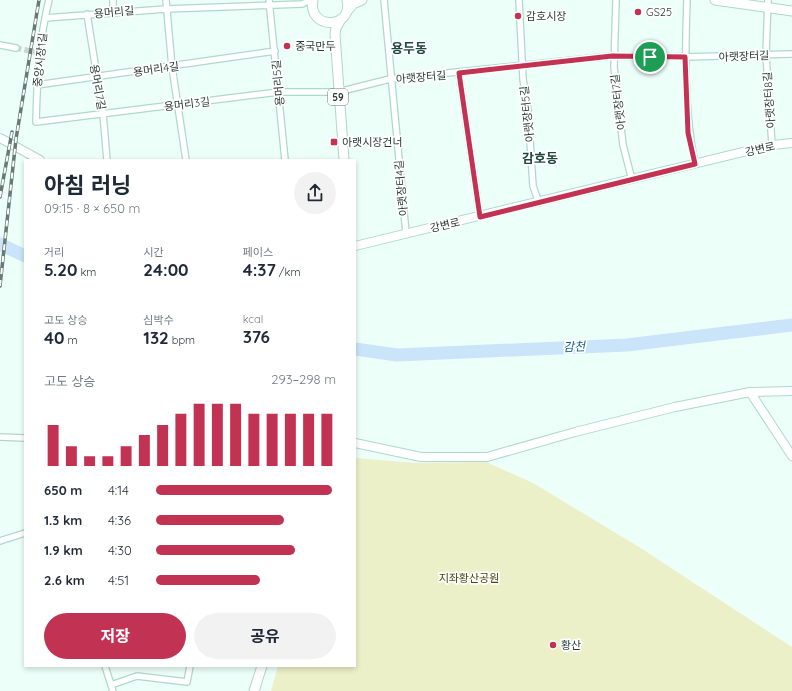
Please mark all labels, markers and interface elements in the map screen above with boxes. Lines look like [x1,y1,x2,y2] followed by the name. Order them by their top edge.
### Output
[93,3,135,21] street label: 용머리길
[646,5,672,19] place label: GS25
[633,7,643,17] marker: GS25
[526,9,566,23] place label: 감호시장
[513,11,523,21] marker: 감호시장
[30,32,50,88] street label: 중앙시장1길
[295,39,335,53] place label: 중국만두
[391,40,427,56] district label: 용두동
[633,40,667,74] pin
[282,41,292,51] marker: 중국만두
[639,46,661,68] icon: arrive
[718,48,770,64] street label: 아랫장터길
[132,59,180,79] street label: 용머리4길
[269,59,287,107] street label: 용머리5길
[87,63,109,111] street label: 용머리7길
[395,68,447,86] street label: 아랫장터길
[760,71,778,129] street label: 아랫장터8길
[608,73,628,131] street label: 아랫장터7길
[517,85,537,143] street label: 아랫장터5길
[328,89,348,105] road number: 59
[163,94,211,114] street label: 용머리3길
[342,135,403,149] place label: 아랫시장건너
[329,137,339,147] marker: 아랫시장건너
[744,139,776,159] street label: 강변로
[522,150,558,166] district label: 감호동
[392,159,410,217] street label: 아랫장터4길
[44,171,131,199] text: 아침 러닝
[294,172,336,214] button: share
[44,200,140,216] text: 09:15 · 8 × 650 m
[429,215,461,235] street label: 강변로
[44,245,64,259] text: 거리
[143,245,164,259] text: 시간
[243,245,273,259] text: 페이스
[44,259,77,280] text: 5.20
[143,259,189,280] text: 24:00
[243,259,276,280] text: 4:37
[77,265,96,279] text: km
[276,265,300,279] text: /km
[243,312,263,326] text: kcal
[44,313,87,327] text: 고도 상승
[143,313,174,327] text: 심박수
[243,326,270,347] text: 376
[44,327,64,348] text: 40
[143,327,169,348] text: 132
[64,333,77,347] text: m
[169,333,195,347] text: bpm
[563,338,587,355] water label: 감천
[271,371,336,387] text: 293–298 m
[44,373,95,389] text: 고도 상승
[44,482,82,498] text: 650 m
[108,482,129,498] text: 4:14
[44,512,82,528] text: 1.3 km
[108,512,131,528] text: 4:36
[44,542,83,558] text: 1.9 km
[108,542,132,558] text: 4:30
[439,571,499,585] park label: 지좌황산공원
[44,572,85,588] text: 2.6 km
[108,572,129,588] text: 4:51
[44,613,186,659] button: 저장
[194,613,336,659] button: 공유
[561,638,581,652] place label: 황산
[548,640,558,650] marker: 황산

